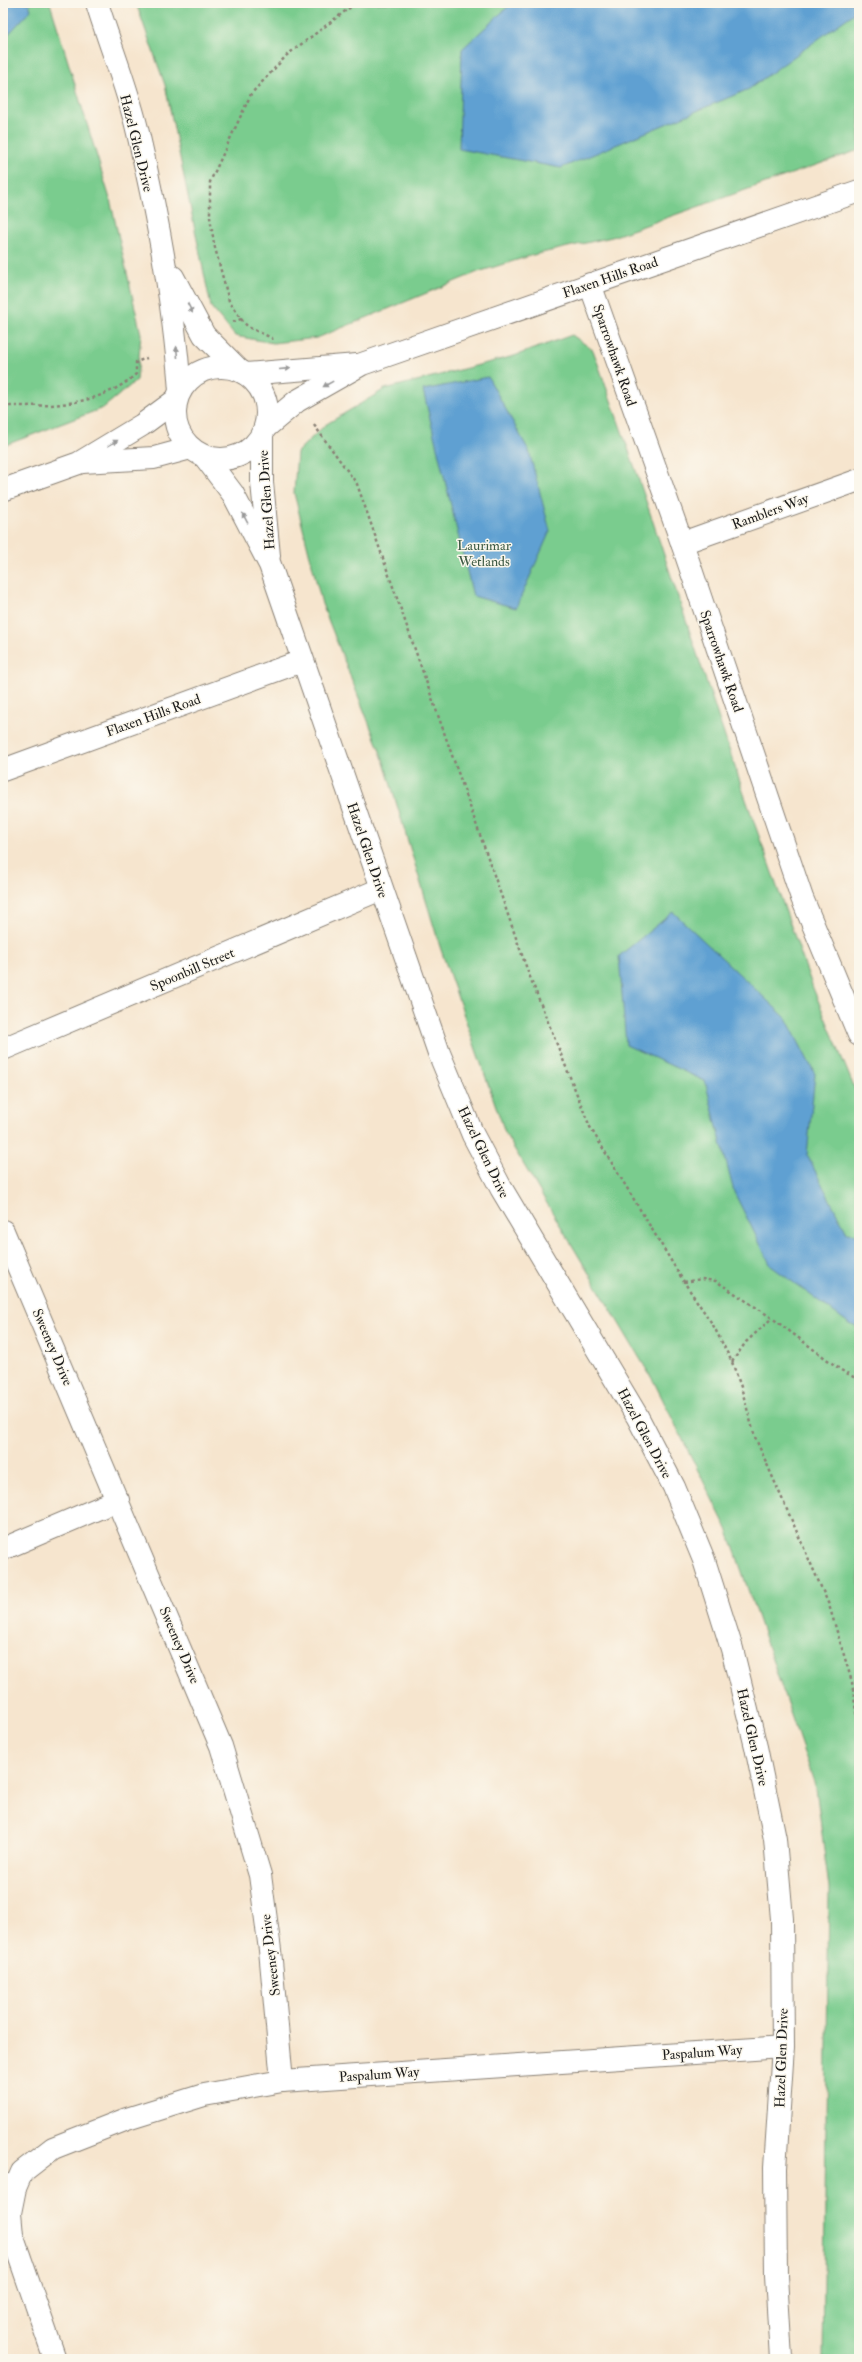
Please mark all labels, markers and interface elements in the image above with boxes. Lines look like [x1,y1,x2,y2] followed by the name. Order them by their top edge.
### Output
[116,93,157,194] street label: Hazel Glen Drive
[560,253,660,302] street label: Flaxen Hills Road
[588,302,640,409] street label: Sparrowhawk Road
[186,303,193,314] one-way arrow
[174,346,181,358] one-way arrow
[279,366,291,373] one-way arrow
[323,380,334,387] one-way arrow
[107,439,119,446] one-way arrow
[255,449,278,550] street label: Hazel Glen Drive
[729,489,812,534] street label: Ramblers Way
[242,513,249,524] one-way arrow
[457,537,512,570] park label: Laurimar Wetlands
[695,608,747,715] street label: Sparrowhawk Road
[103,690,203,740] street label: Flaxen Hills Road
[343,800,392,900] street label: Hazel Glen Drive
[147,944,238,996] street label: Spoonbill Street
[454,1104,513,1201] street label: Hazel Glen Drive
[28,1306,76,1389] street label: Sweeney Drive
[614,1385,676,1481] street label: Hazel Glen Drive
[155,1604,203,1687] street label: Sweeney Drive
[733,1687,772,1788] street label: Hazel Glen Drive
[257,1913,285,1997] street label: Sweeney Drive
[771,2008,792,2108] street label: Hazel Glen Drive
[661,2041,744,2065] street label: Paspalum Way
[338,2063,421,2087] street label: Paspalum Way

